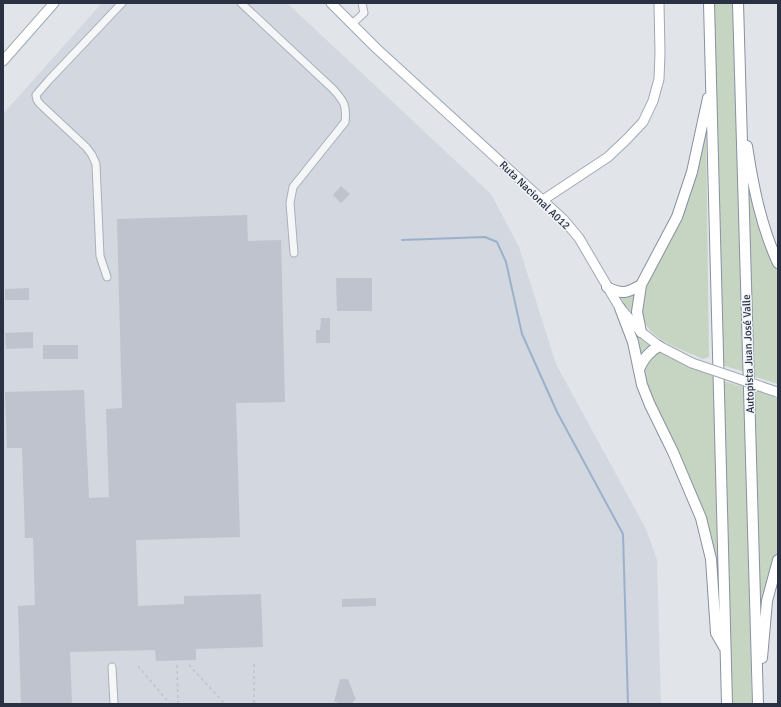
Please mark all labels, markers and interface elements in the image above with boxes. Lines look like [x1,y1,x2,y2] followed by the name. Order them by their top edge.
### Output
[497,158,573,232] street label: Ruta Nacional A012
[740,294,757,414] street label: Autopista Juan José Valle

